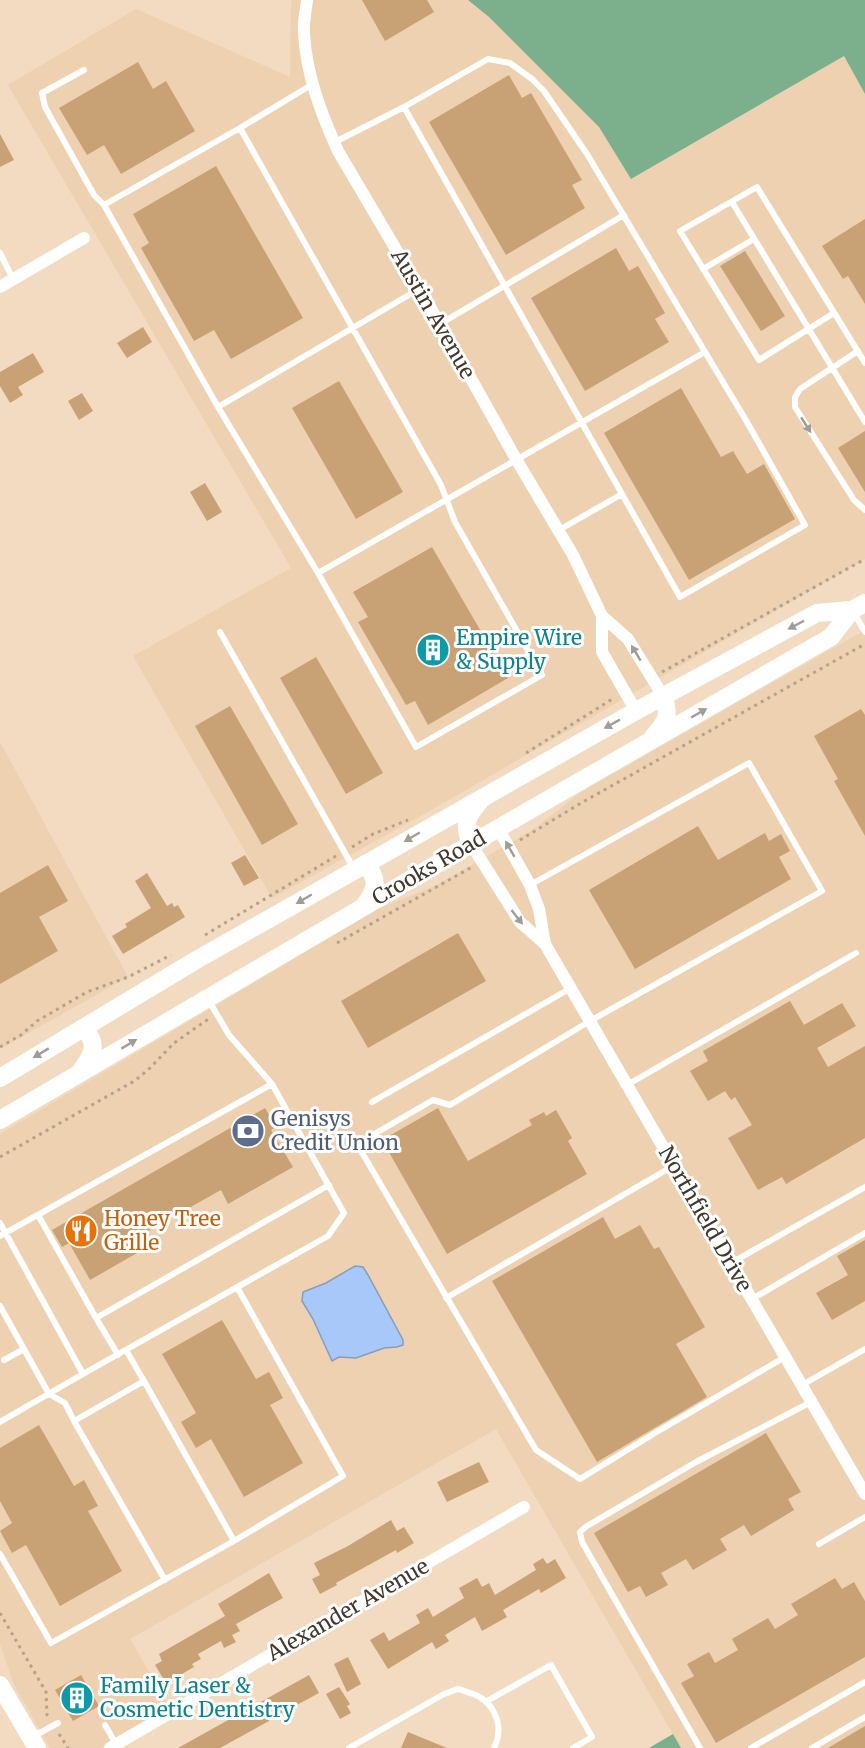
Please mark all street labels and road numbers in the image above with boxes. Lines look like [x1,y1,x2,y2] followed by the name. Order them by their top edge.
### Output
[385,243,482,384] street label: Austin Avenue
[367,824,491,911] street label: Crooks Road
[653,1141,758,1297] street label: Northfield Drive
[261,1552,433,1667] street label: Alexander Avenue

